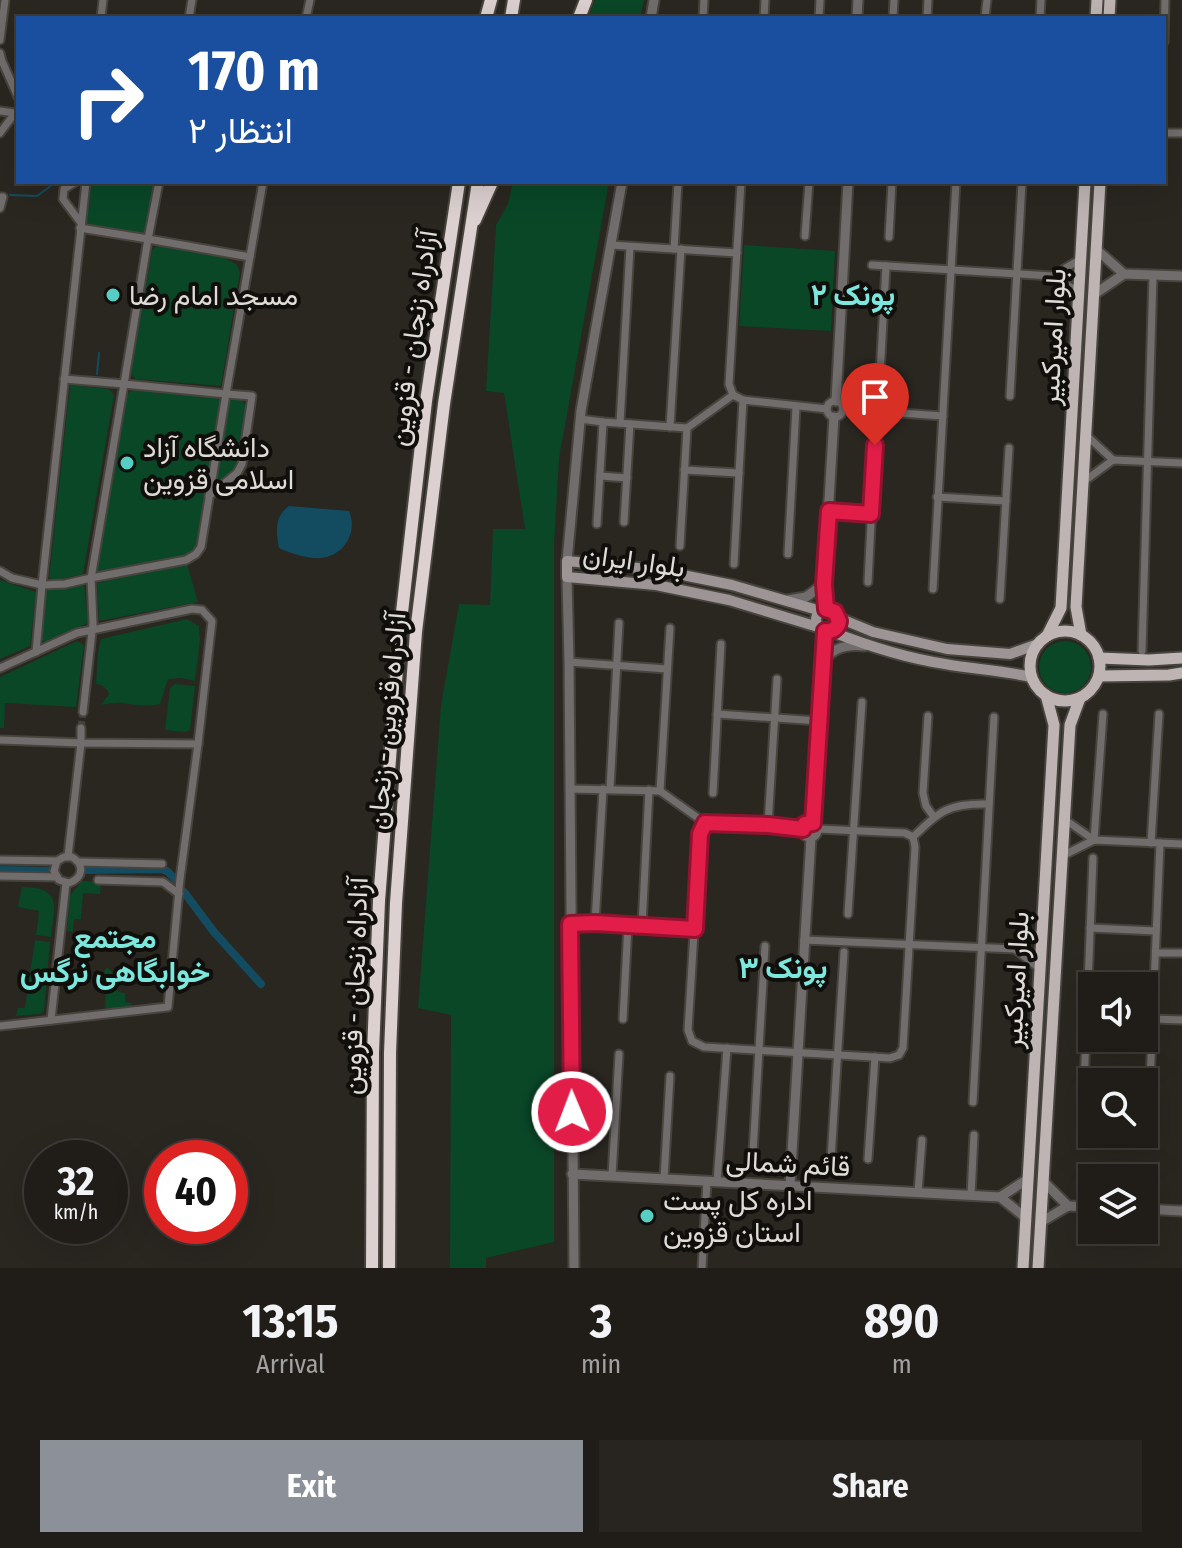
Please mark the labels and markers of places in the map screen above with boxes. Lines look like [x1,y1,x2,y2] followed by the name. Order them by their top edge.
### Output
[129,279,298,314] place label: مسجد امام رضا
[104,286,122,304] marker: مسجد امام رضا
[841,363,909,445] pin
[143,431,294,497] place label: دانشگاه آزاد اسلامی قزوین
[118,454,136,472] marker: دانشگاه آزاد اسلامی قزوین
[663,1184,813,1250] place label: اداره کل پست استان قزوین
[638,1207,656,1225] marker: اداره کل پست استان قزوین

